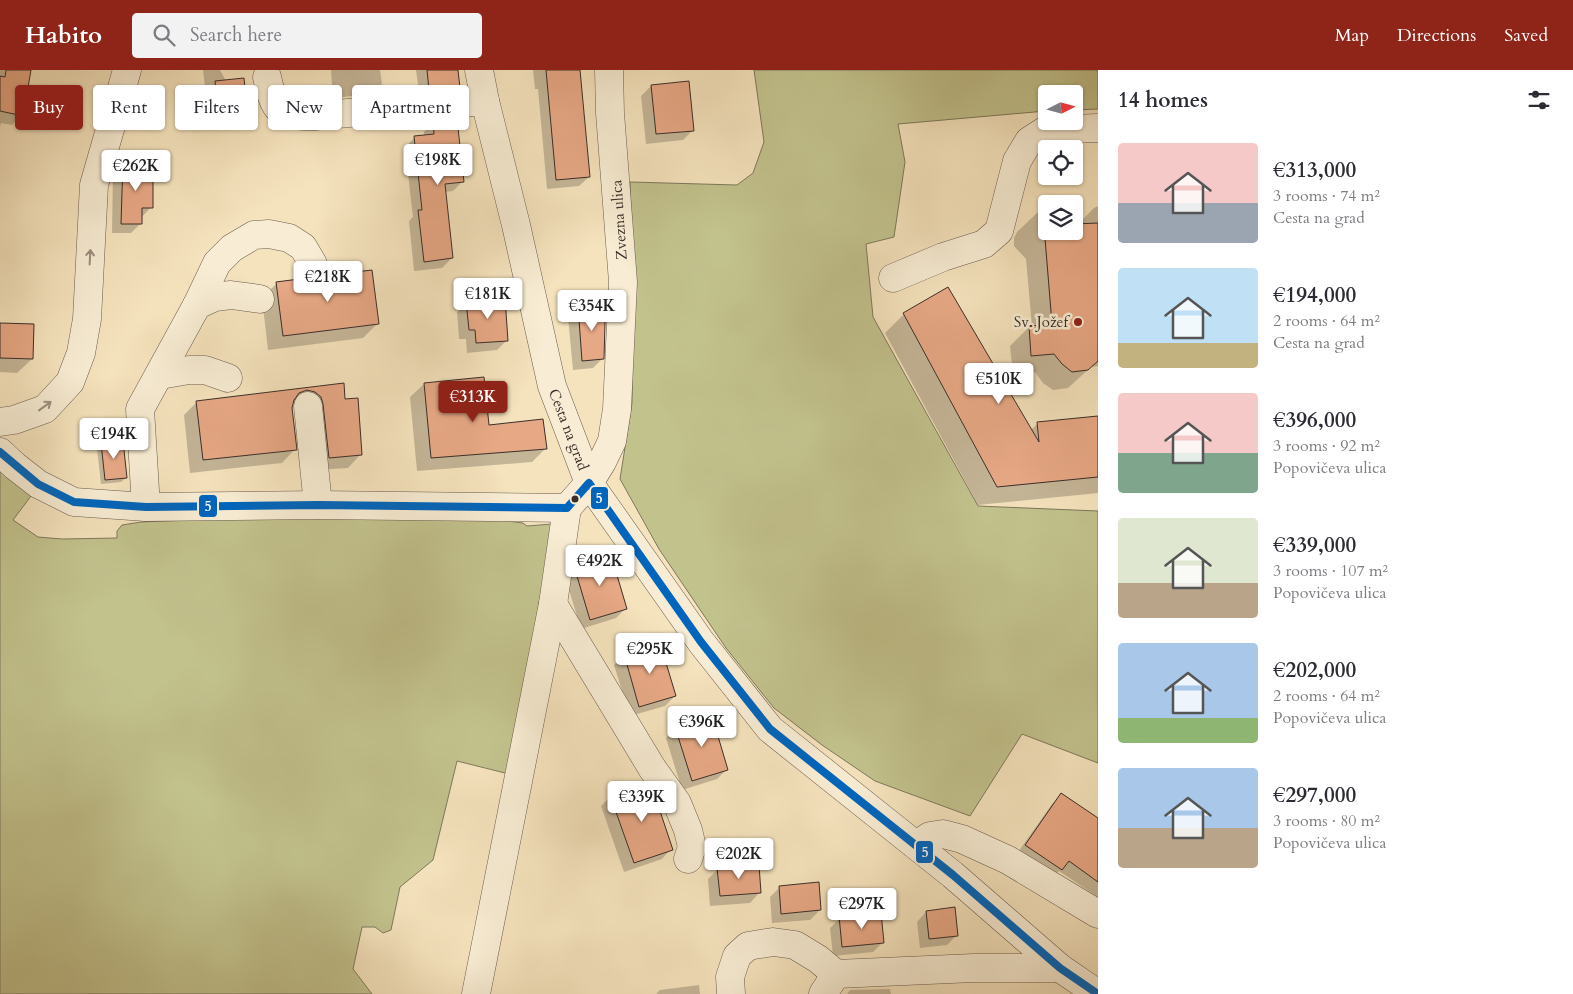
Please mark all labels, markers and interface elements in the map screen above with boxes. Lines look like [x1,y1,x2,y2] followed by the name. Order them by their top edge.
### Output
[132,13,482,58] search box
[25,19,102,52] text: Habito
[150,21,178,49] icon: search
[190,22,282,48] text: Search here
[1335,23,1369,48] text: Map
[1397,23,1476,48] text: Directions
[1504,23,1548,48] text: Saved
[15,85,83,130] chip: Buy
[93,85,165,130] chip: Rent
[175,85,258,130] chip: Filters
[268,85,342,130] chip: New
[352,85,469,130] chip: Apartment
[1038,85,1082,130] north arrow
[1038,85,1083,240] map controls
[1118,86,1208,115] text: 14 homes
[1525,86,1553,114] icon: filters
[1038,140,1083,185] button: locate
[403,144,473,186] pin: €198K
[414,149,462,171] text: €198K
[101,150,171,192] pin: €262K
[112,155,160,177] text: €262K
[1273,156,1356,185] text: €313,000
[1158,163,1218,223] icon: home
[606,179,632,261] street label: Zvezna ulica
[1273,185,1380,207] text: 3 rooms · 74 m²
[1038,195,1083,240] button: layers
[1273,207,1365,229] text: Cesta na grad
[85,249,94,265] one-way arrow
[293,260,363,303] pin: €218K
[304,266,352,288] text: €218K
[453,278,523,320] pin: €181K
[1273,281,1356,310] text: €194,000
[464,283,512,305] text: €181K
[1158,288,1218,348] icon: home
[557,290,627,332] pin: €354K
[568,295,616,317] text: €354K
[1273,310,1380,332] text: 2 rooms · 64 m²
[1014,312,1070,332] place label: Sv. Jožef
[1072,316,1084,328] marker: Sv. Jožef
[1273,332,1365,354] text: Cesta na grad
[964,362,1034,405] pin: €510K
[975,368,1023,390] text: €510K
[438,380,508,423] pin: €313K
[449,386,497,408] text: €313K
[544,386,593,473] street label: Cesta na grad
[38,401,52,411] one-way arrow
[1273,406,1356,435] text: €396,000
[1158,413,1218,473] icon: home
[79,418,149,460] pin: €194K
[90,423,138,445] text: €194K
[1273,435,1380,457] text: 3 rooms · 92 m²
[1273,457,1386,479] text: Popovičeva ulica
[590,486,609,510] line badge: 5
[595,489,603,508] text: 5
[198,494,218,518] line badge: 5
[570,494,580,504] unlabelled marker
[204,497,212,516] text: 5
[1273,531,1356,560] text: €339,000
[1158,538,1218,598] icon: home
[565,544,635,587] pin: €492K
[576,550,624,572] text: €492K
[1273,560,1388,582] text: 3 rooms · 107 m²
[1273,582,1386,604] text: Popovičeva ulica
[615,632,685,675] pin: €295K
[626,638,674,660] text: €295K
[1273,656,1356,685] text: €202,000
[1158,663,1218,723] icon: home
[1273,685,1380,707] text: 2 rooms · 64 m²
[667,706,737,748] pin: €396K
[1273,707,1386,729] text: Popovičeva ulica
[678,711,726,733] text: €396K
[607,780,677,823] pin: €339K
[1273,781,1356,810] text: €297,000
[618,786,666,808] text: €339K
[1158,788,1218,848] icon: home
[1273,810,1380,832] text: 3 rooms · 80 m²
[1273,832,1386,854] text: Popovičeva ulica
[704,838,774,880] pin: €202K
[915,840,934,864] line badge: 5
[715,843,763,865] text: €202K
[921,843,929,862] text: 5
[827,888,897,930] pin: €297K
[838,893,886,915] text: €297K

